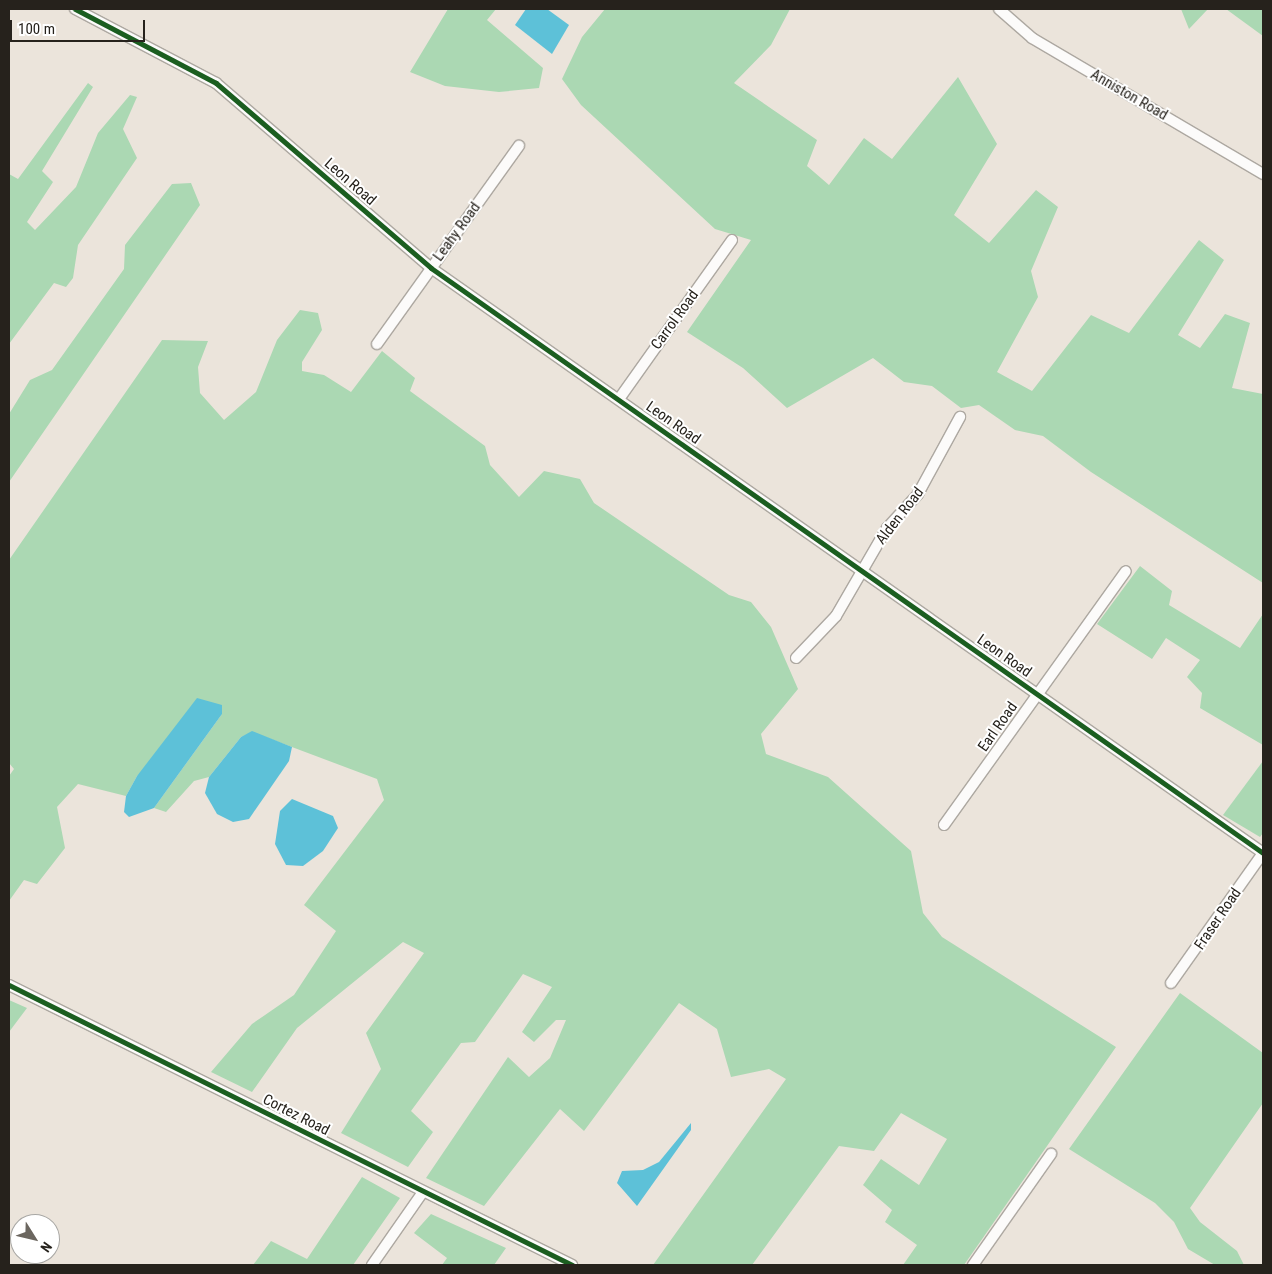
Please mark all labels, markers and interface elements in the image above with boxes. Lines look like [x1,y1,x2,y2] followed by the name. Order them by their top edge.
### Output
[12,10,148,42] scale bar
[18,20,55,38] text: 100 m
[1087,66,1171,124] street label: Anniston Road
[321,155,379,209] street label: Leon Road
[430,199,484,265] street label: Leahy Road
[647,287,703,353] street label: Carrol Road
[642,398,704,448] street label: Leon Road
[872,484,928,548] street label: Alden Road
[973,631,1035,681] street label: Leon Road
[975,699,1021,755] street label: Earl Road
[1191,885,1245,953] street label: Fraser Road
[260,1091,332,1139] street label: Cortez Road
[10,1214,60,1264] north arrow
[37,1239,55,1255] text: N

